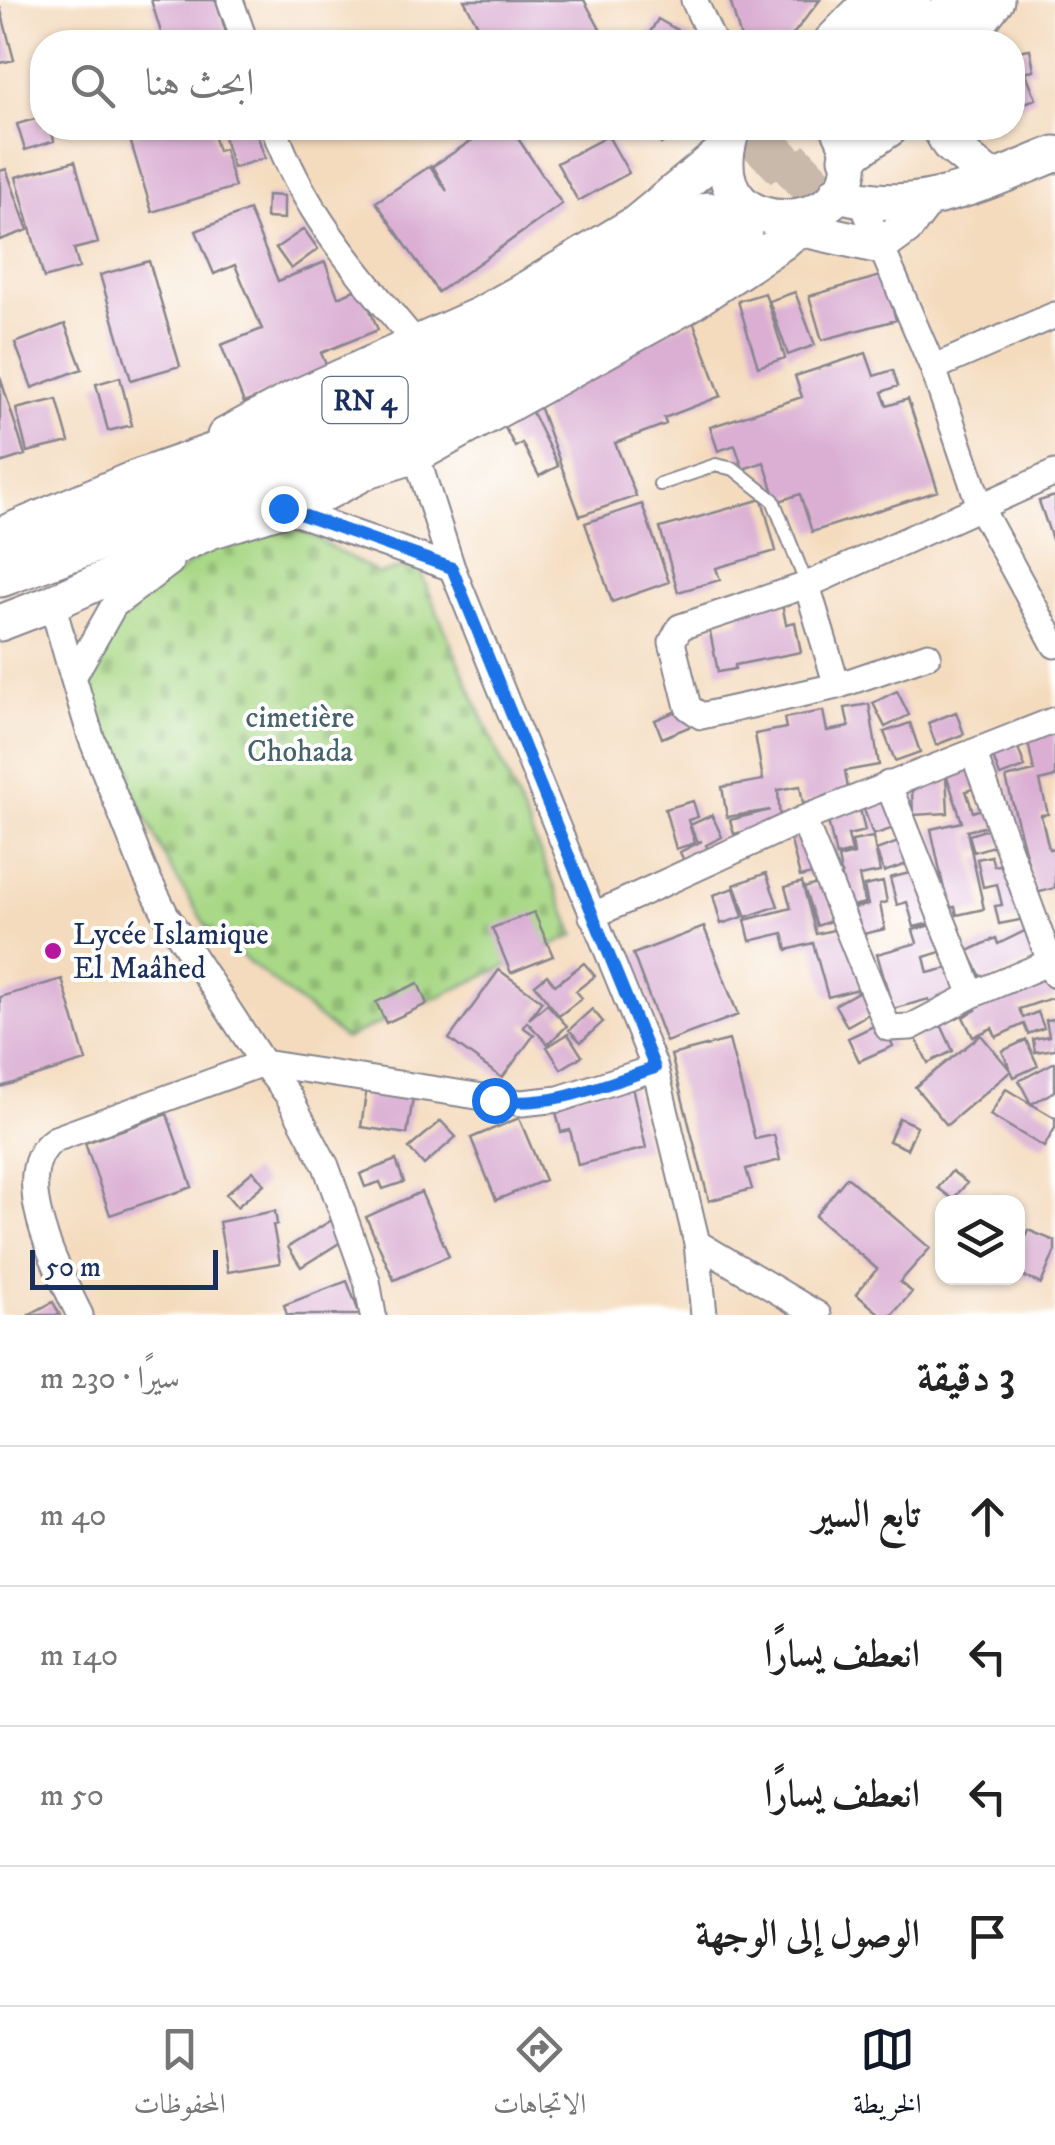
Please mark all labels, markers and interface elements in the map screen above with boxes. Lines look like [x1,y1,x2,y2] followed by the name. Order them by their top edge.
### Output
[30,30,1025,140] search box
[65,58,120,113] icon: search
[145,60,255,108] text: ابحث هنا
[322,377,408,423] road number: RN 4
[261,486,307,532] route end
[246,700,354,771] park label: cimetière Chohada
[73,917,269,988] place label: Lycée Islamique El Maâhed
[42,940,64,962] marker: Lycée Islamique El Maâhed
[472,1078,518,1124] route start
[935,1195,1025,1285] map controls
[935,1195,1025,1285] button: layers
[30,1245,218,1290] scale bar
[45,1250,101,1285] text: 50 m
[917,1352,1015,1404] text: 3 دقيقة
[40,1359,180,1399] text: سيرًا · 230 m
[960,1489,1015,1544] icon: ahead
[813,1491,920,1539] text: تابع السير
[40,1496,107,1536] text: 40 m
[960,1629,1015,1684] icon: left
[764,1631,920,1679] text: انعطف يسارًا
[40,1636,118,1676] text: 140 m
[960,1769,1015,1824] icon: left
[764,1771,920,1819] text: انعطف يسارًا
[40,1776,104,1816] text: 50 m
[960,1909,1015,1964] icon: arrive
[696,1911,920,1959] text: الوصول إلى الوجهة
[134,2022,226,2131] tab: المحفوظات
[493,2022,586,2131] tab: الاتجاهات
[853,2022,921,2131] tab: الخريطة

